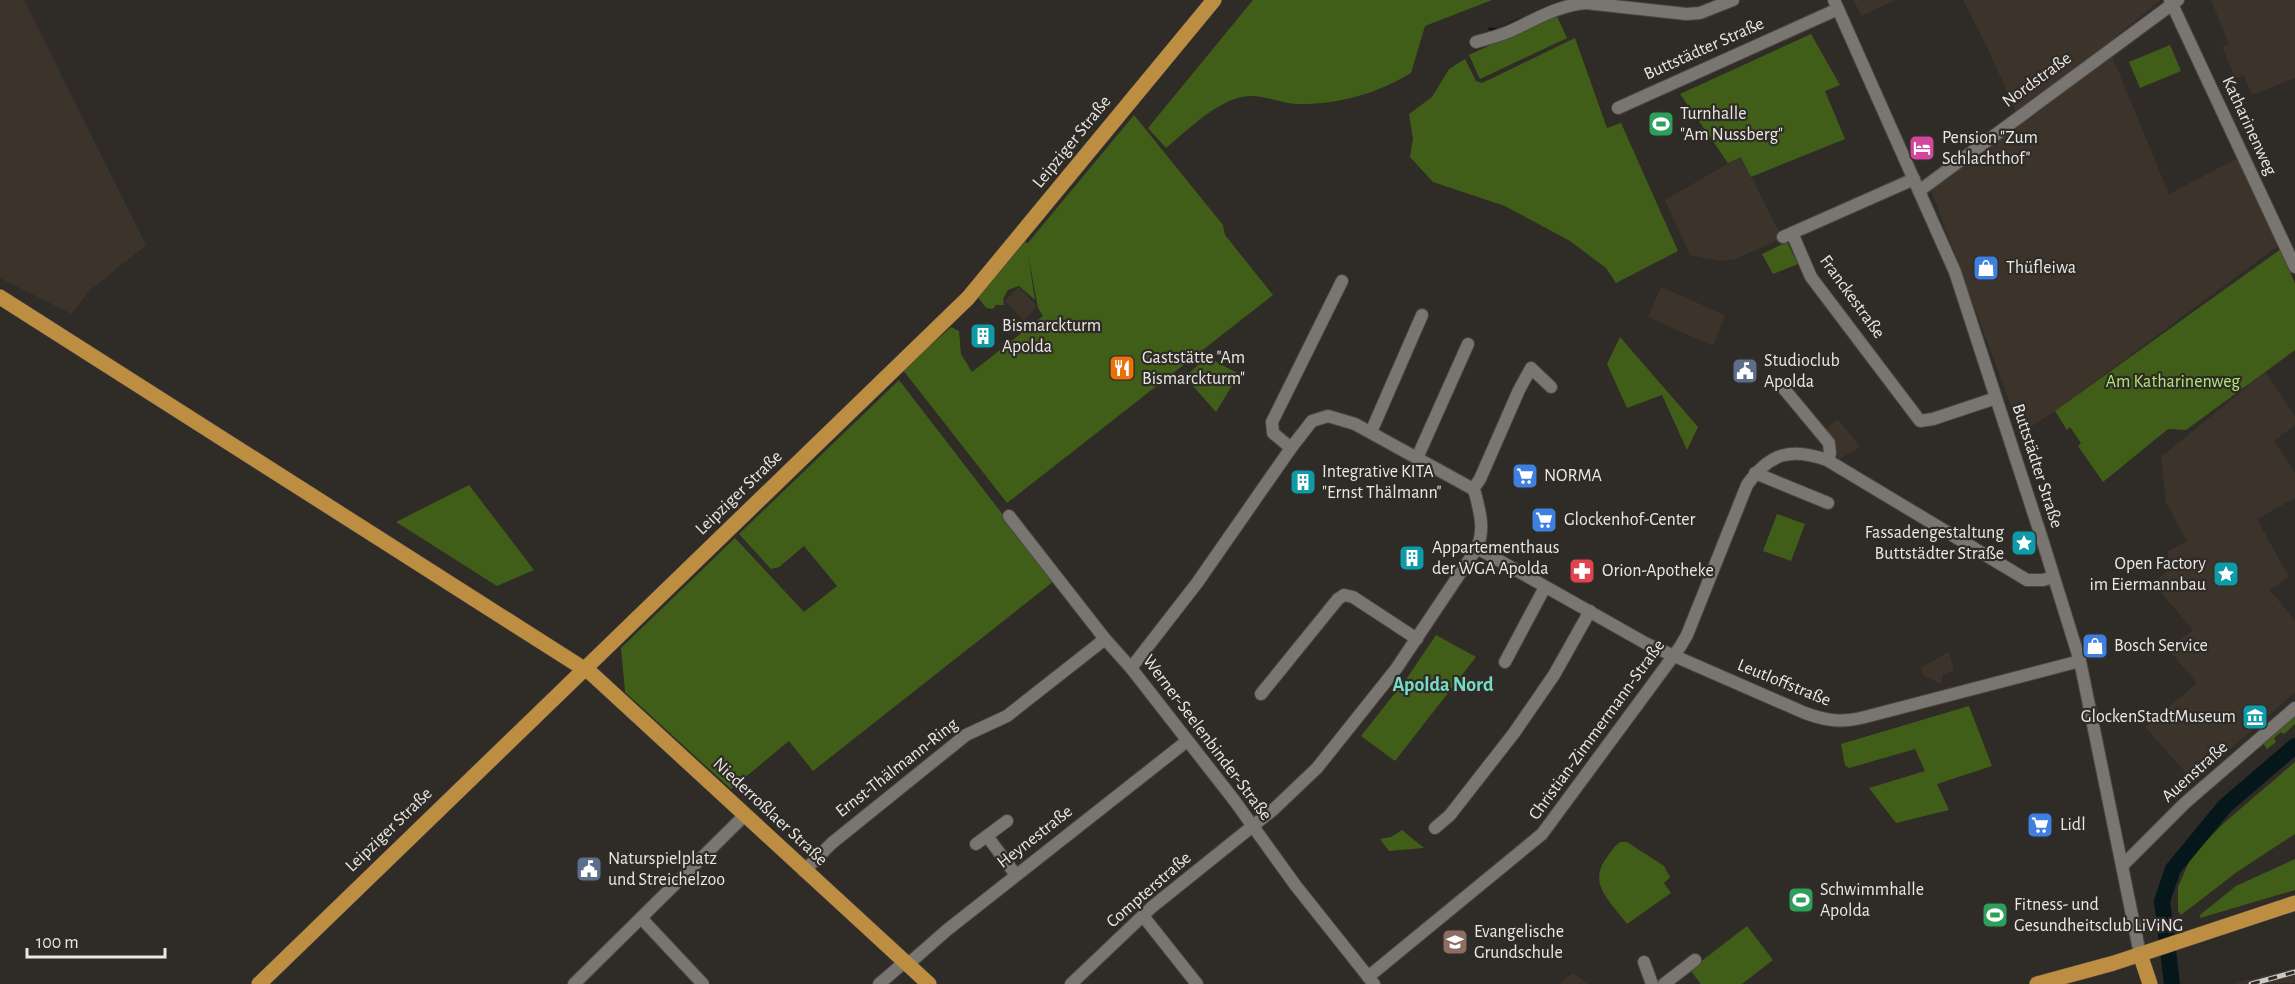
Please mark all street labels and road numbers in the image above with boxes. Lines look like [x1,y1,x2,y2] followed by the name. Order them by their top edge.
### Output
[1641,14,1767,84] street label: Buttstädter Straße
[1999,49,2075,111] street label: Nordstraße
[2218,74,2280,178] street label: Katharinenweg
[1029,92,1115,192] street label: Leipziger Straße
[1816,252,1888,342] street label: Franckestraße
[2008,402,2066,530] street label: Buttstädter Straße
[692,447,786,539] street label: Leipziger Straße
[1526,637,1668,823] street label: Christian-Zimmermann-Straße
[1139,652,1275,824] street label: Werner-Seelenbinder-Straße
[1735,656,1833,710] street label: Leutloffstraße
[833,715,961,821] street label: Ernst-Thälmann-Ring
[2159,738,2231,806] street label: Auenstraße
[709,755,831,869] street label: Niederroßlaer Straße
[342,784,436,876] street label: Leipziger Straße
[994,802,1076,872] street label: Heynestraße
[1103,849,1195,931] street label: Compterstraße

